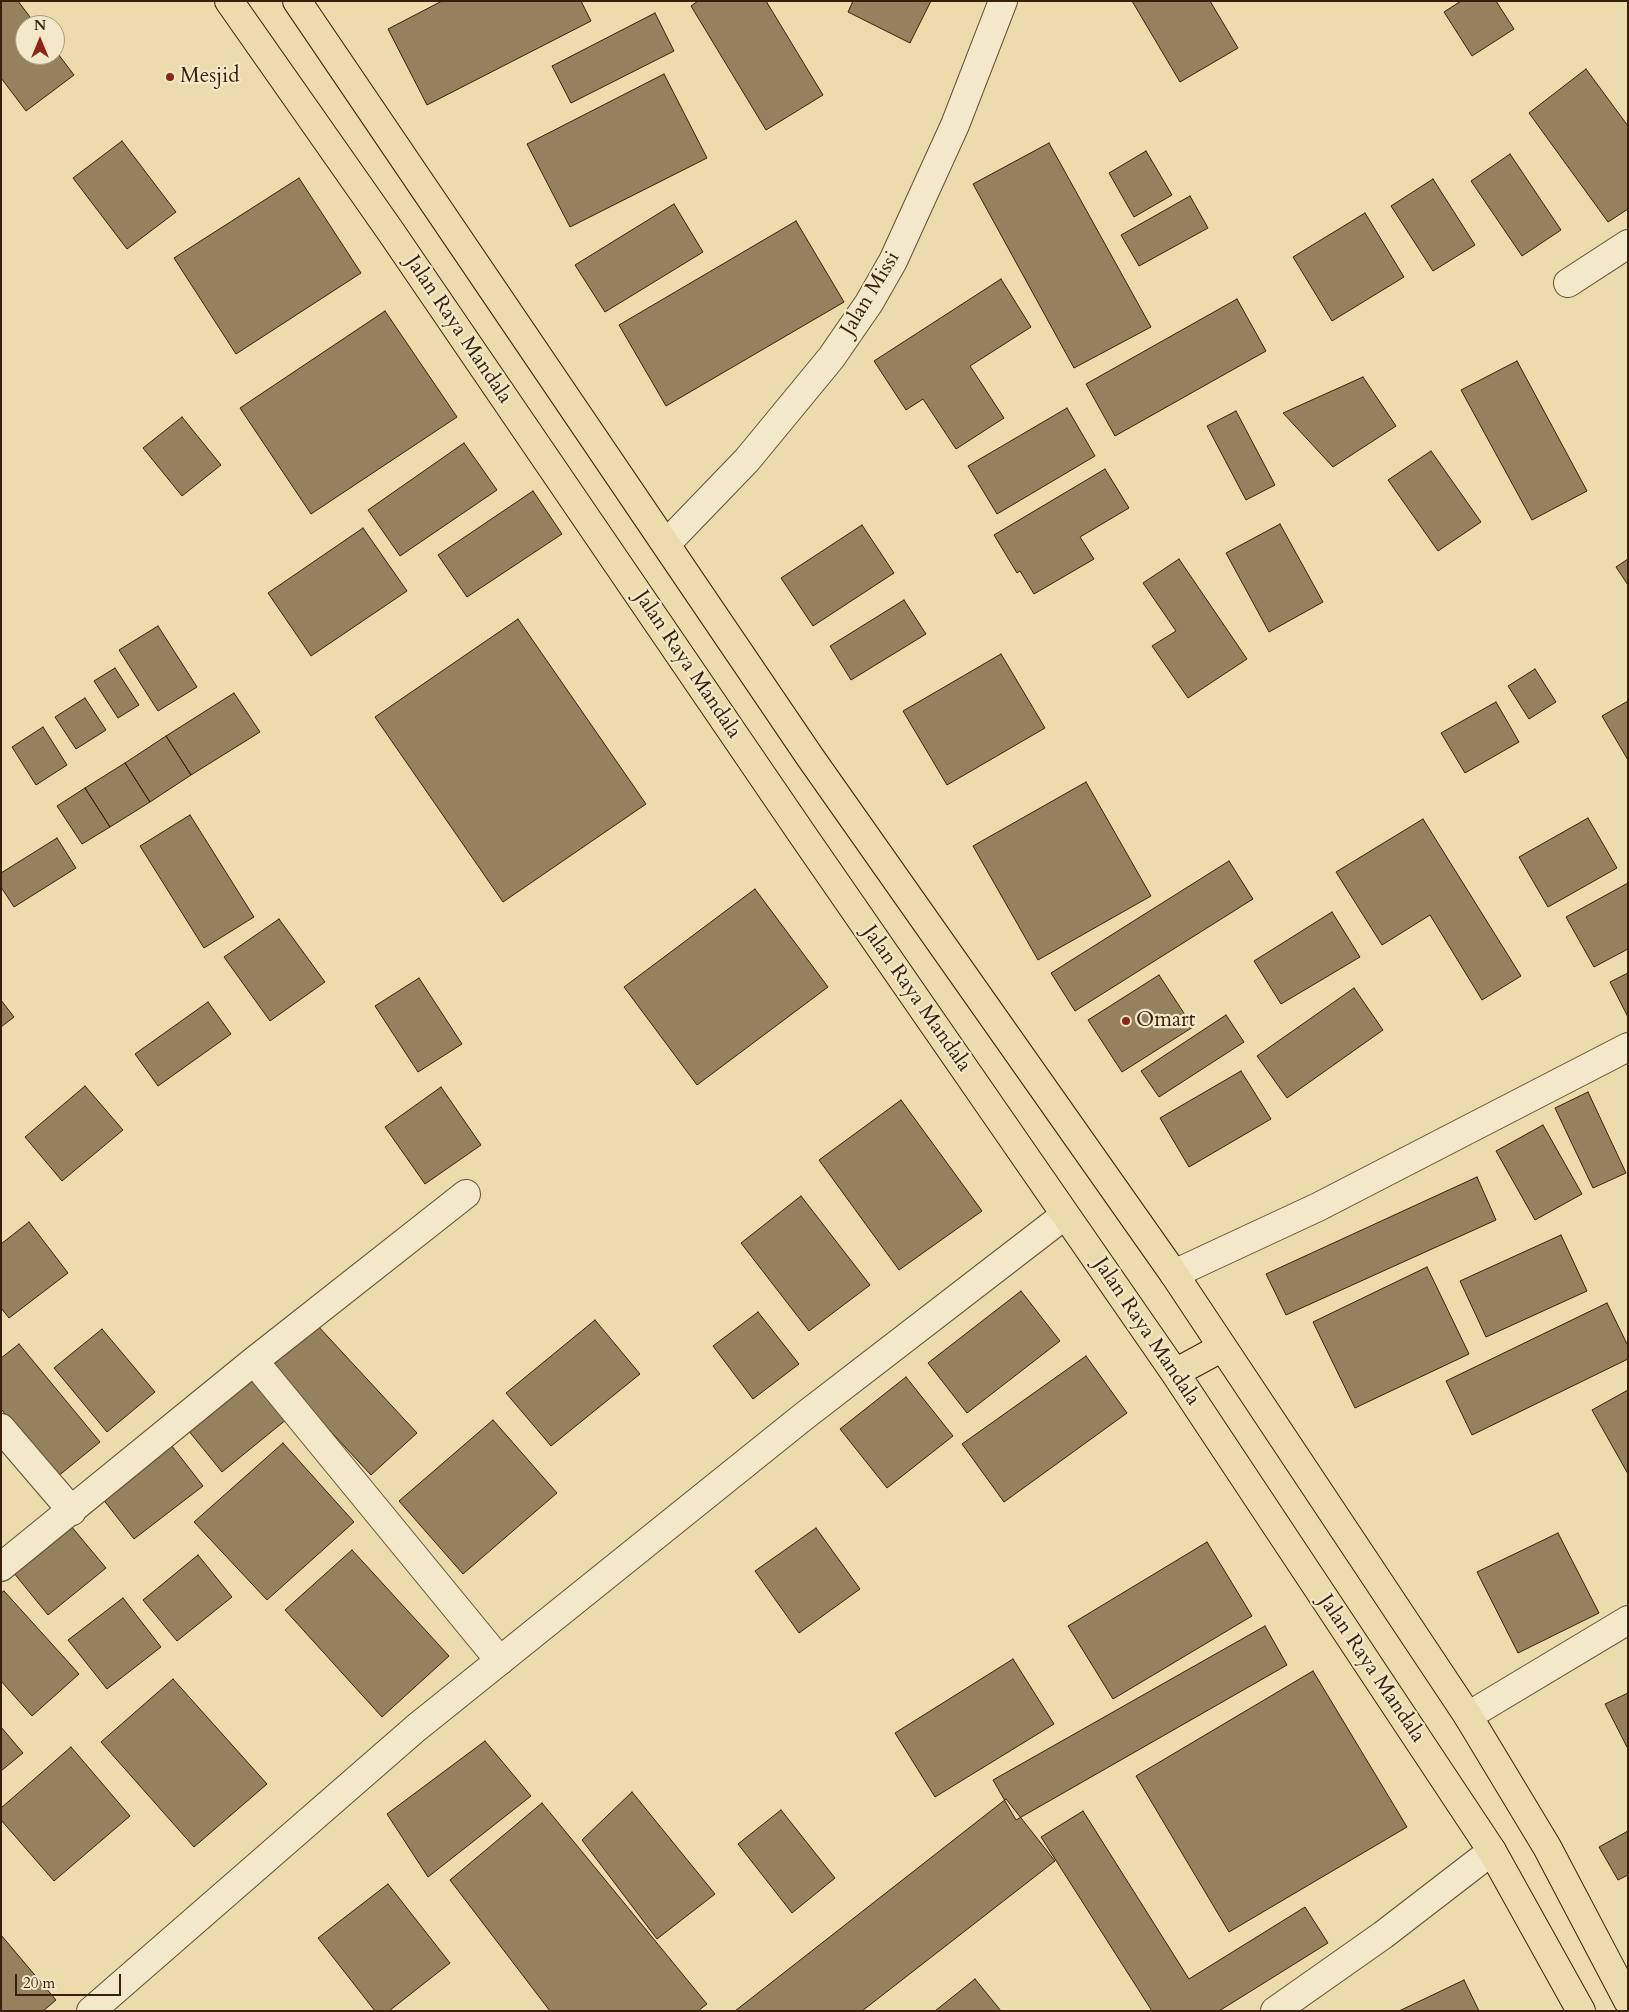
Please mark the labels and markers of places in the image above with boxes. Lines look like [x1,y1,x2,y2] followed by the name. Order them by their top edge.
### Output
[180,64,239,90] place label: Mesjid
[164,71,176,83] marker: Mesjid
[1136,1008,1195,1034] place label: Omart
[1120,1015,1132,1027] marker: Omart

